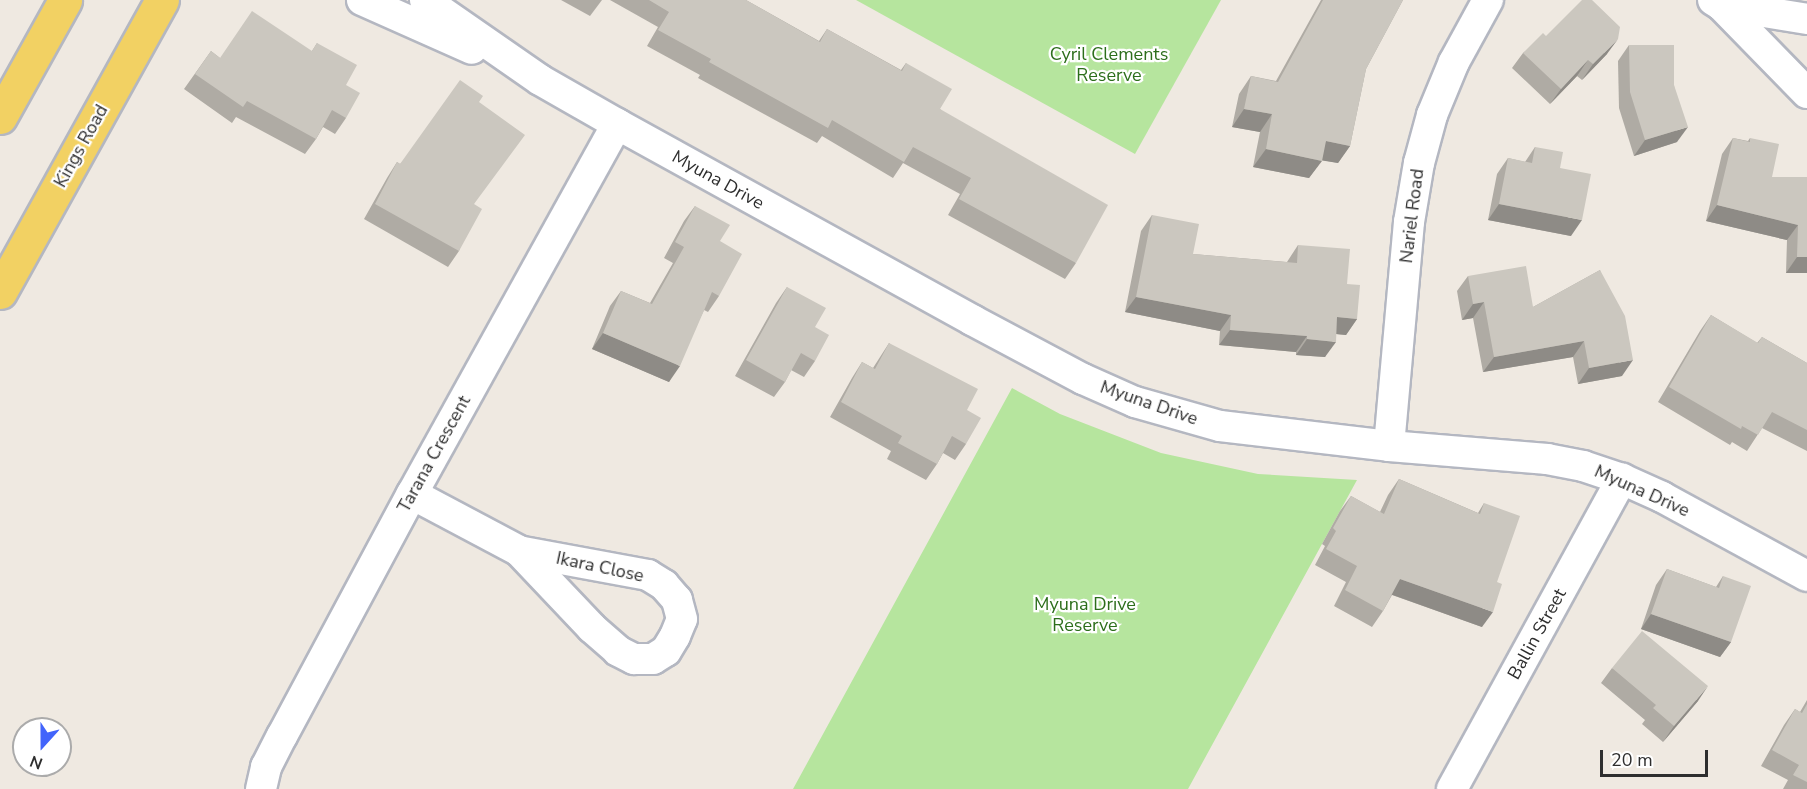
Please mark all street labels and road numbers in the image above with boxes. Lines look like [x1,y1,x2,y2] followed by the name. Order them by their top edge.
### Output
[49,101,113,191] street label: Kings Road
[668,146,768,214] street label: Myuna Drive
[1395,168,1429,264] street label: Nariel Road
[1097,376,1201,430] street label: Myuna Drive
[393,392,475,516] street label: Tarana Crescent
[1591,460,1693,522] street label: Myuna Drive
[554,547,646,587] street label: Ikara Close
[1503,585,1571,683] street label: Ballin Street

